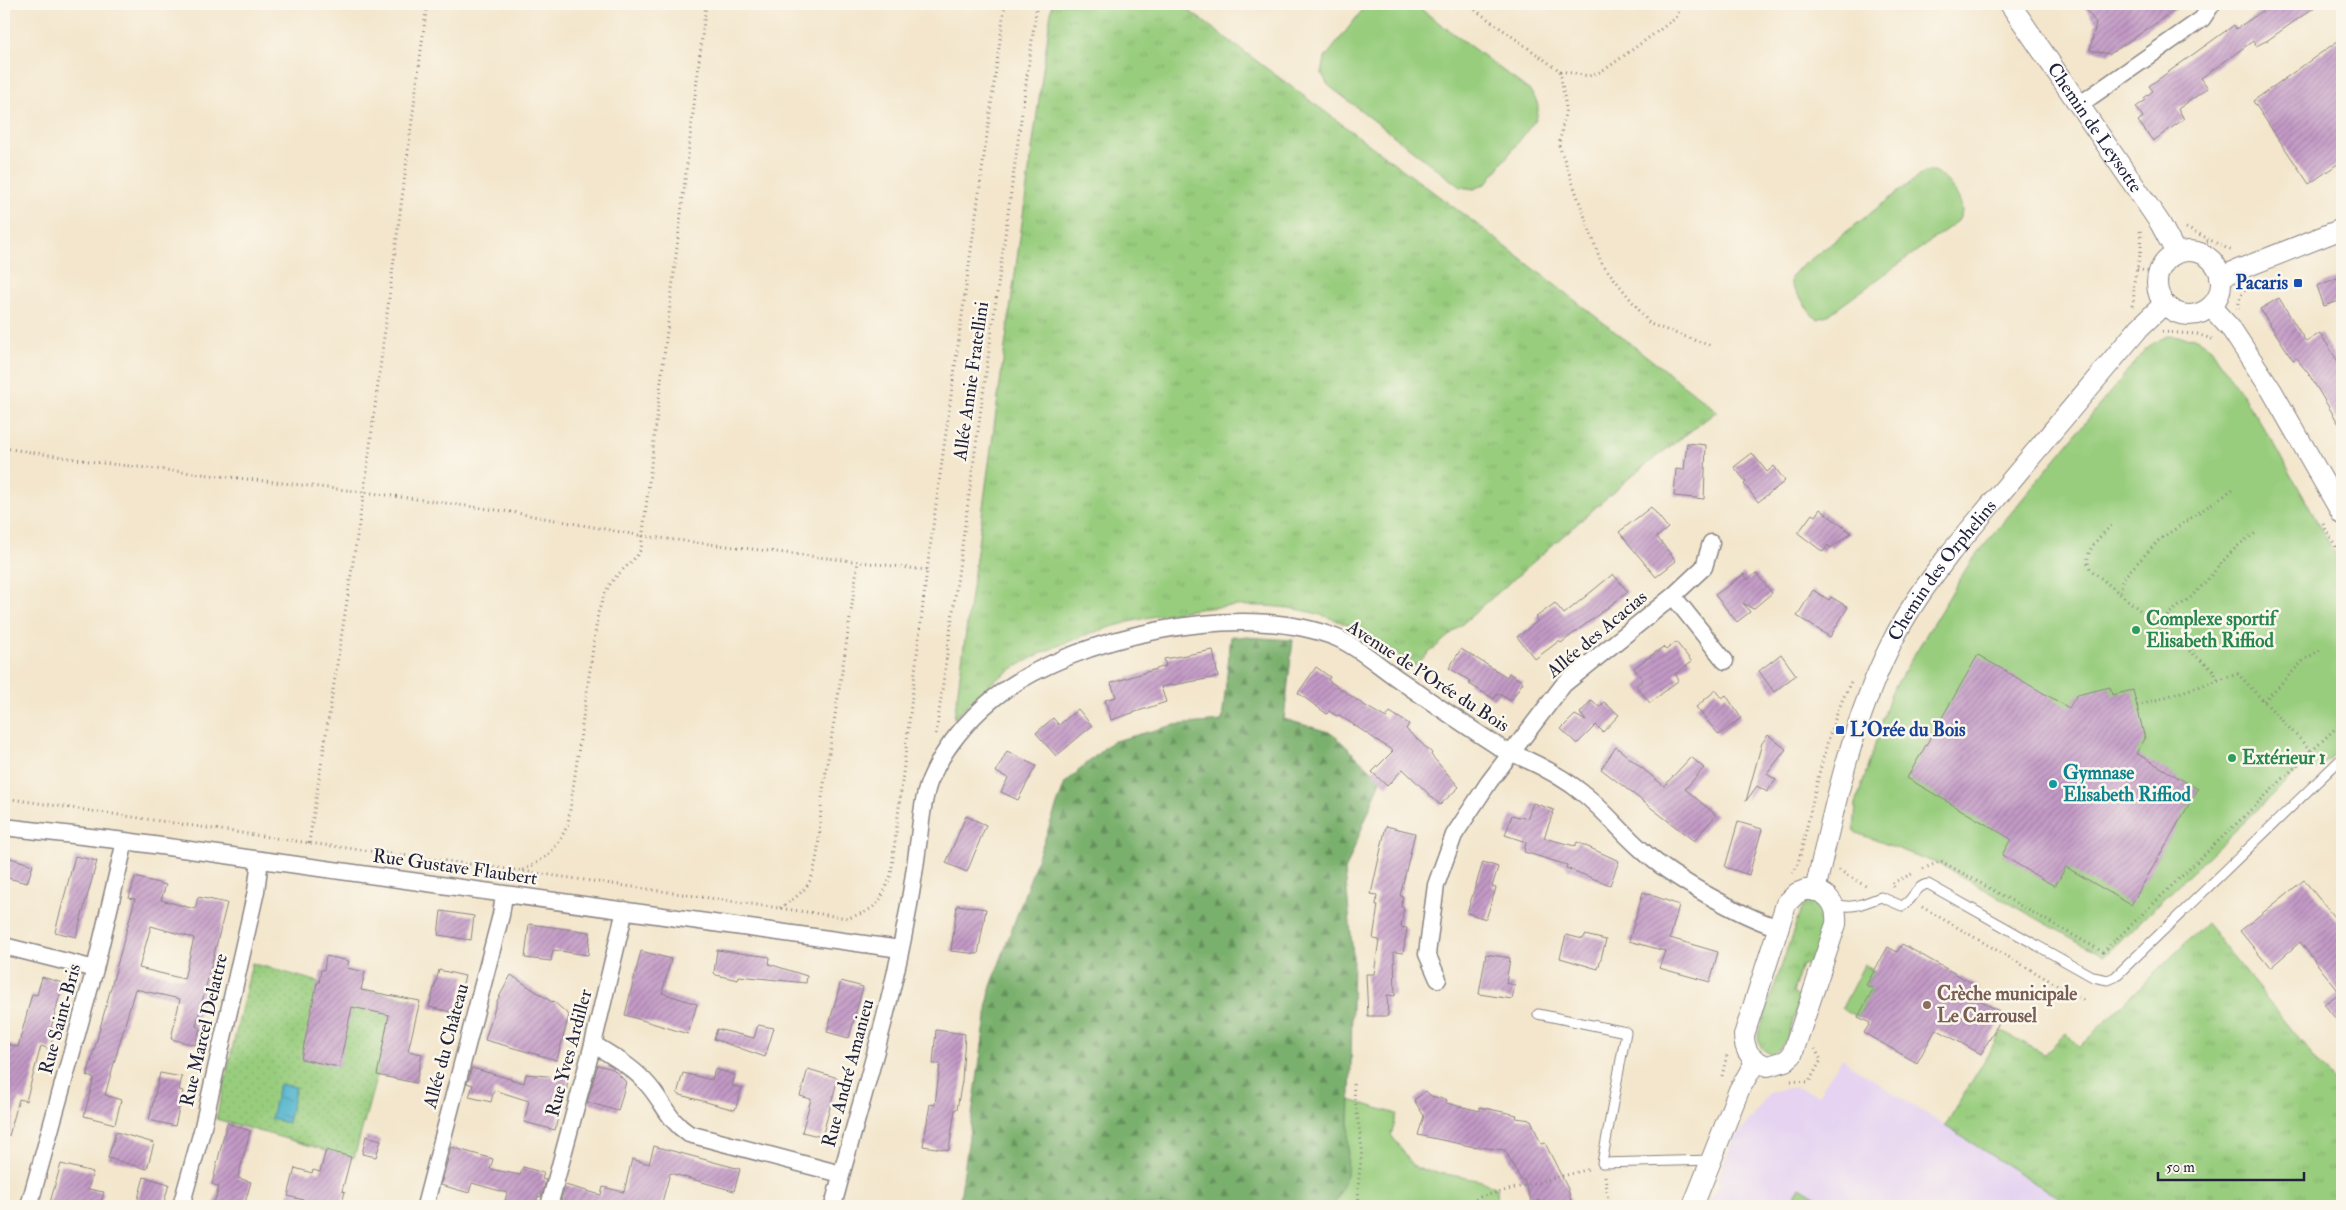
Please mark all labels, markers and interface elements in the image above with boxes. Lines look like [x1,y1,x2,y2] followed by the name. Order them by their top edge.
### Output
[2042,58,2148,198] street label: Chemin de Leysotte
[2235,271,2288,295] place label: Pacaris
[2292,277,2304,289] marker: Pacaris
[948,300,994,463] street label: Allée Annie Fratellini
[1883,495,2002,645] street label: Chemin des Orphelins
[1541,585,1652,684] street label: Allée des Acacias
[2146,607,2279,653] place label: Complexe sportif Elisabeth Riffiod
[1342,614,1514,737] street label: Avenue de l'Orée du Bois
[2130,624,2142,636] marker: Complexe sportif Elisabeth Riffiod
[1850,718,1966,742] place label: L'Orée du Bois
[1834,724,1846,736] marker: L'Orée du Bois
[2242,746,2326,770] place label: Extérieur 1
[2226,752,2238,764] marker: Extérieur 1
[2063,761,2191,807] place label: Gymnase Elisabeth Riffiod
[2047,778,2059,790] marker: Gymnase Elisabeth Riffiod
[371,844,539,890] street label: Rue Gustave Flaubert
[175,951,233,1109] street label: Rue Marcel Delattre
[34,961,86,1077] street label: Rue Saint-Bris
[418,981,474,1112] street label: Allée du Château
[1937,982,2077,1028] place label: Crèche municipale Le Carrousel
[540,987,598,1119] street label: Rue Yves Ardiller
[817,996,879,1150] street label: Rue André Amanieu
[1921,999,1933,1011] marker: Crèche municipale Le Carrousel
[2158,1150,2305,1182] scale bar
[2166,1158,2195,1177] text: 50 m

